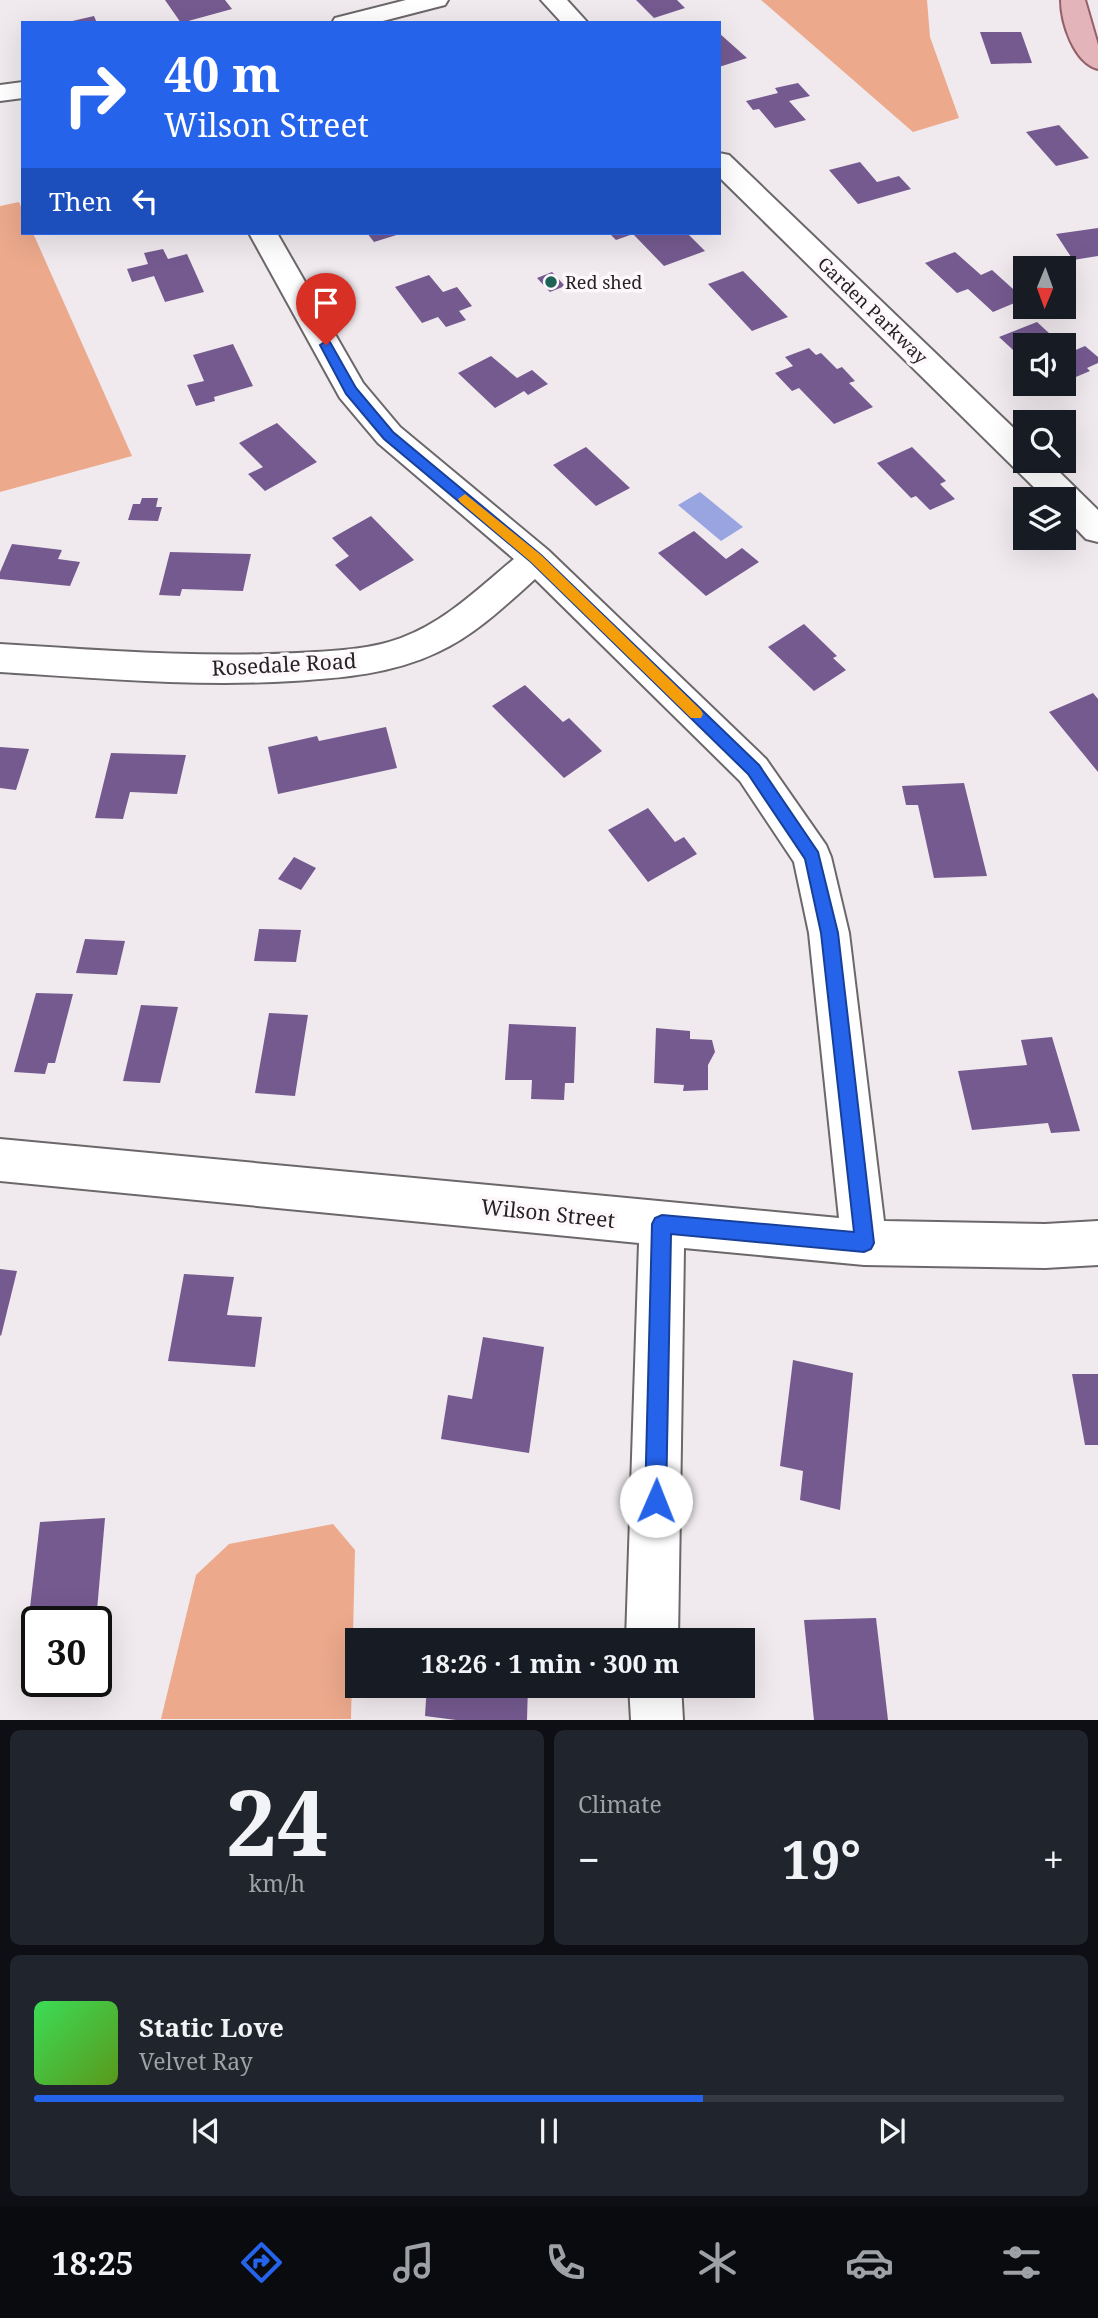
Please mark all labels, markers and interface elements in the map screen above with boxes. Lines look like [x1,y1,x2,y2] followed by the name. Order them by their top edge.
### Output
[164,40,280,106] text: 40 m
[49,49,140,140] icon: right
[164,103,369,146] text: Wilson Street
[126,182,164,220] icon: left
[49,183,112,219] text: Then
[813,251,934,369] street label: Garden Parkway
[1013,256,1076,318] north arrow
[1013,256,1076,550] map controls
[565,270,642,294] place label: Red shed
[296,273,356,345] pin
[543,274,559,290] marker: Red shed
[307,284,345,322] icon: arrive
[1013,333,1076,396] button: sound
[1013,410,1076,473] button: search
[1013,487,1076,550] button: layers
[211,646,357,682] street label: Rosedale Road
[480,1192,616,1234] street label: Wilson Street
[619,1464,693,1538] position arrow
[21,1606,112,1697] speed limit sign: 30
[420,1645,680,1681] text: 18:26 · 1 min · 300 m
[226,1759,328,1883] text: 24
[578,1788,662,1820] text: Climate
[782,1823,861,1894] text: 19°
[578,1833,600,1885] text: −
[1043,1833,1064,1885] text: +
[249,1867,305,1899] text: km/h
[139,2009,284,2045] text: Static Love
[139,2045,253,2077] text: Velvet Ray
[187,2112,225,2150] icon: previous
[530,2112,568,2150] icon: pause
[873,2112,911,2150] icon: next
[237,2238,286,2287] icon: directions
[389,2238,438,2287] icon: music
[541,2238,590,2287] icon: phone
[693,2238,742,2287] icon: climate
[845,2238,894,2287] icon: car
[997,2238,1046,2287] icon: filters
[52,2241,134,2284] text: 18:25

